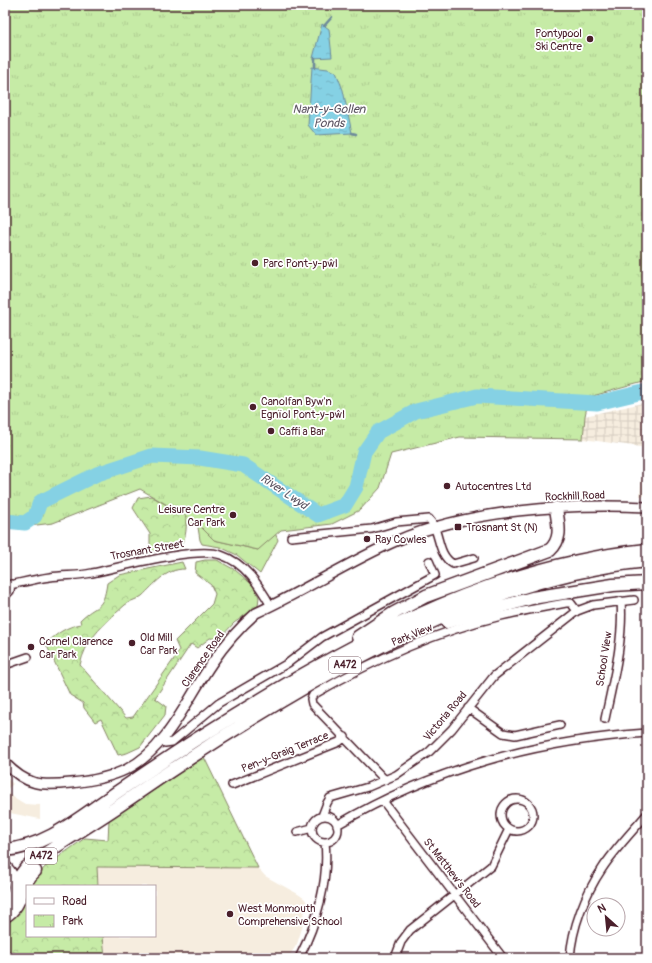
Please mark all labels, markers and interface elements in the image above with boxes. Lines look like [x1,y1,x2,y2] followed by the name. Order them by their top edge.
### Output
[535,27,583,53] place label: Pontypool Ski Centre
[585,34,595,44] marker: Pontypool Ski Centre
[293,102,367,131] water label: Nant-y-Gollen Ponds
[263,257,338,270] place label: Parc Pont-y-pŵl
[250,258,260,268] marker: Parc Pont-y-pŵl
[261,395,345,421] place label: Canolfan Byw'n Egnïol Pont-y-pŵl
[248,402,258,412] marker: Canolfan Byw'n Egnïol Pont-y-pŵl
[279,425,325,438] place label: Caffi a Bar
[266,426,276,436] marker: Caffi a Bar
[258,471,312,514] water label: River Lwyd
[455,480,531,493] place label: Autocentres Ltd
[442,481,452,491] marker: Autocentres Ltd
[545,488,605,504] street label: Rockhill Road
[158,503,226,529] place label: Leisure Centre Car Park
[228,510,238,520] marker: Leisure Centre Car Park
[466,521,538,534] place label: Trosnant St (N)
[453,522,463,532] marker: Trosnant St (N)
[375,533,427,546] place label: Ray Cowles
[362,534,372,544] marker: Ray Cowles
[109,537,185,563] street label: Trosnant Street
[390,621,435,649] street label: Park View
[179,628,227,690] street label: Clarence Road
[593,630,615,687] street label: School View
[140,631,178,657] place label: Old Mill Car Park
[39,635,114,661] place label: Cornel Clarence Car Park
[127,638,137,648] marker: Old Mill Car Park
[26,642,36,652] marker: Cornel Clarence Car Park
[329,657,361,673] road number: A472
[421,689,469,743] street label: Victoria Road
[240,728,331,775] street label: Pen-y-Graig Terrace
[421,835,483,911] street label: St Matthew's Road
[25,848,57,864] road number: A472
[26,885,156,937] legend
[62,894,87,909] text: Road
[586,897,626,937] north arrow
[595,901,608,916] text: N
[238,902,342,928] place label: West Monmouth Comprehensive School
[225,909,235,919] marker: West Monmouth Comprehensive School
[62,914,83,929] text: Park

